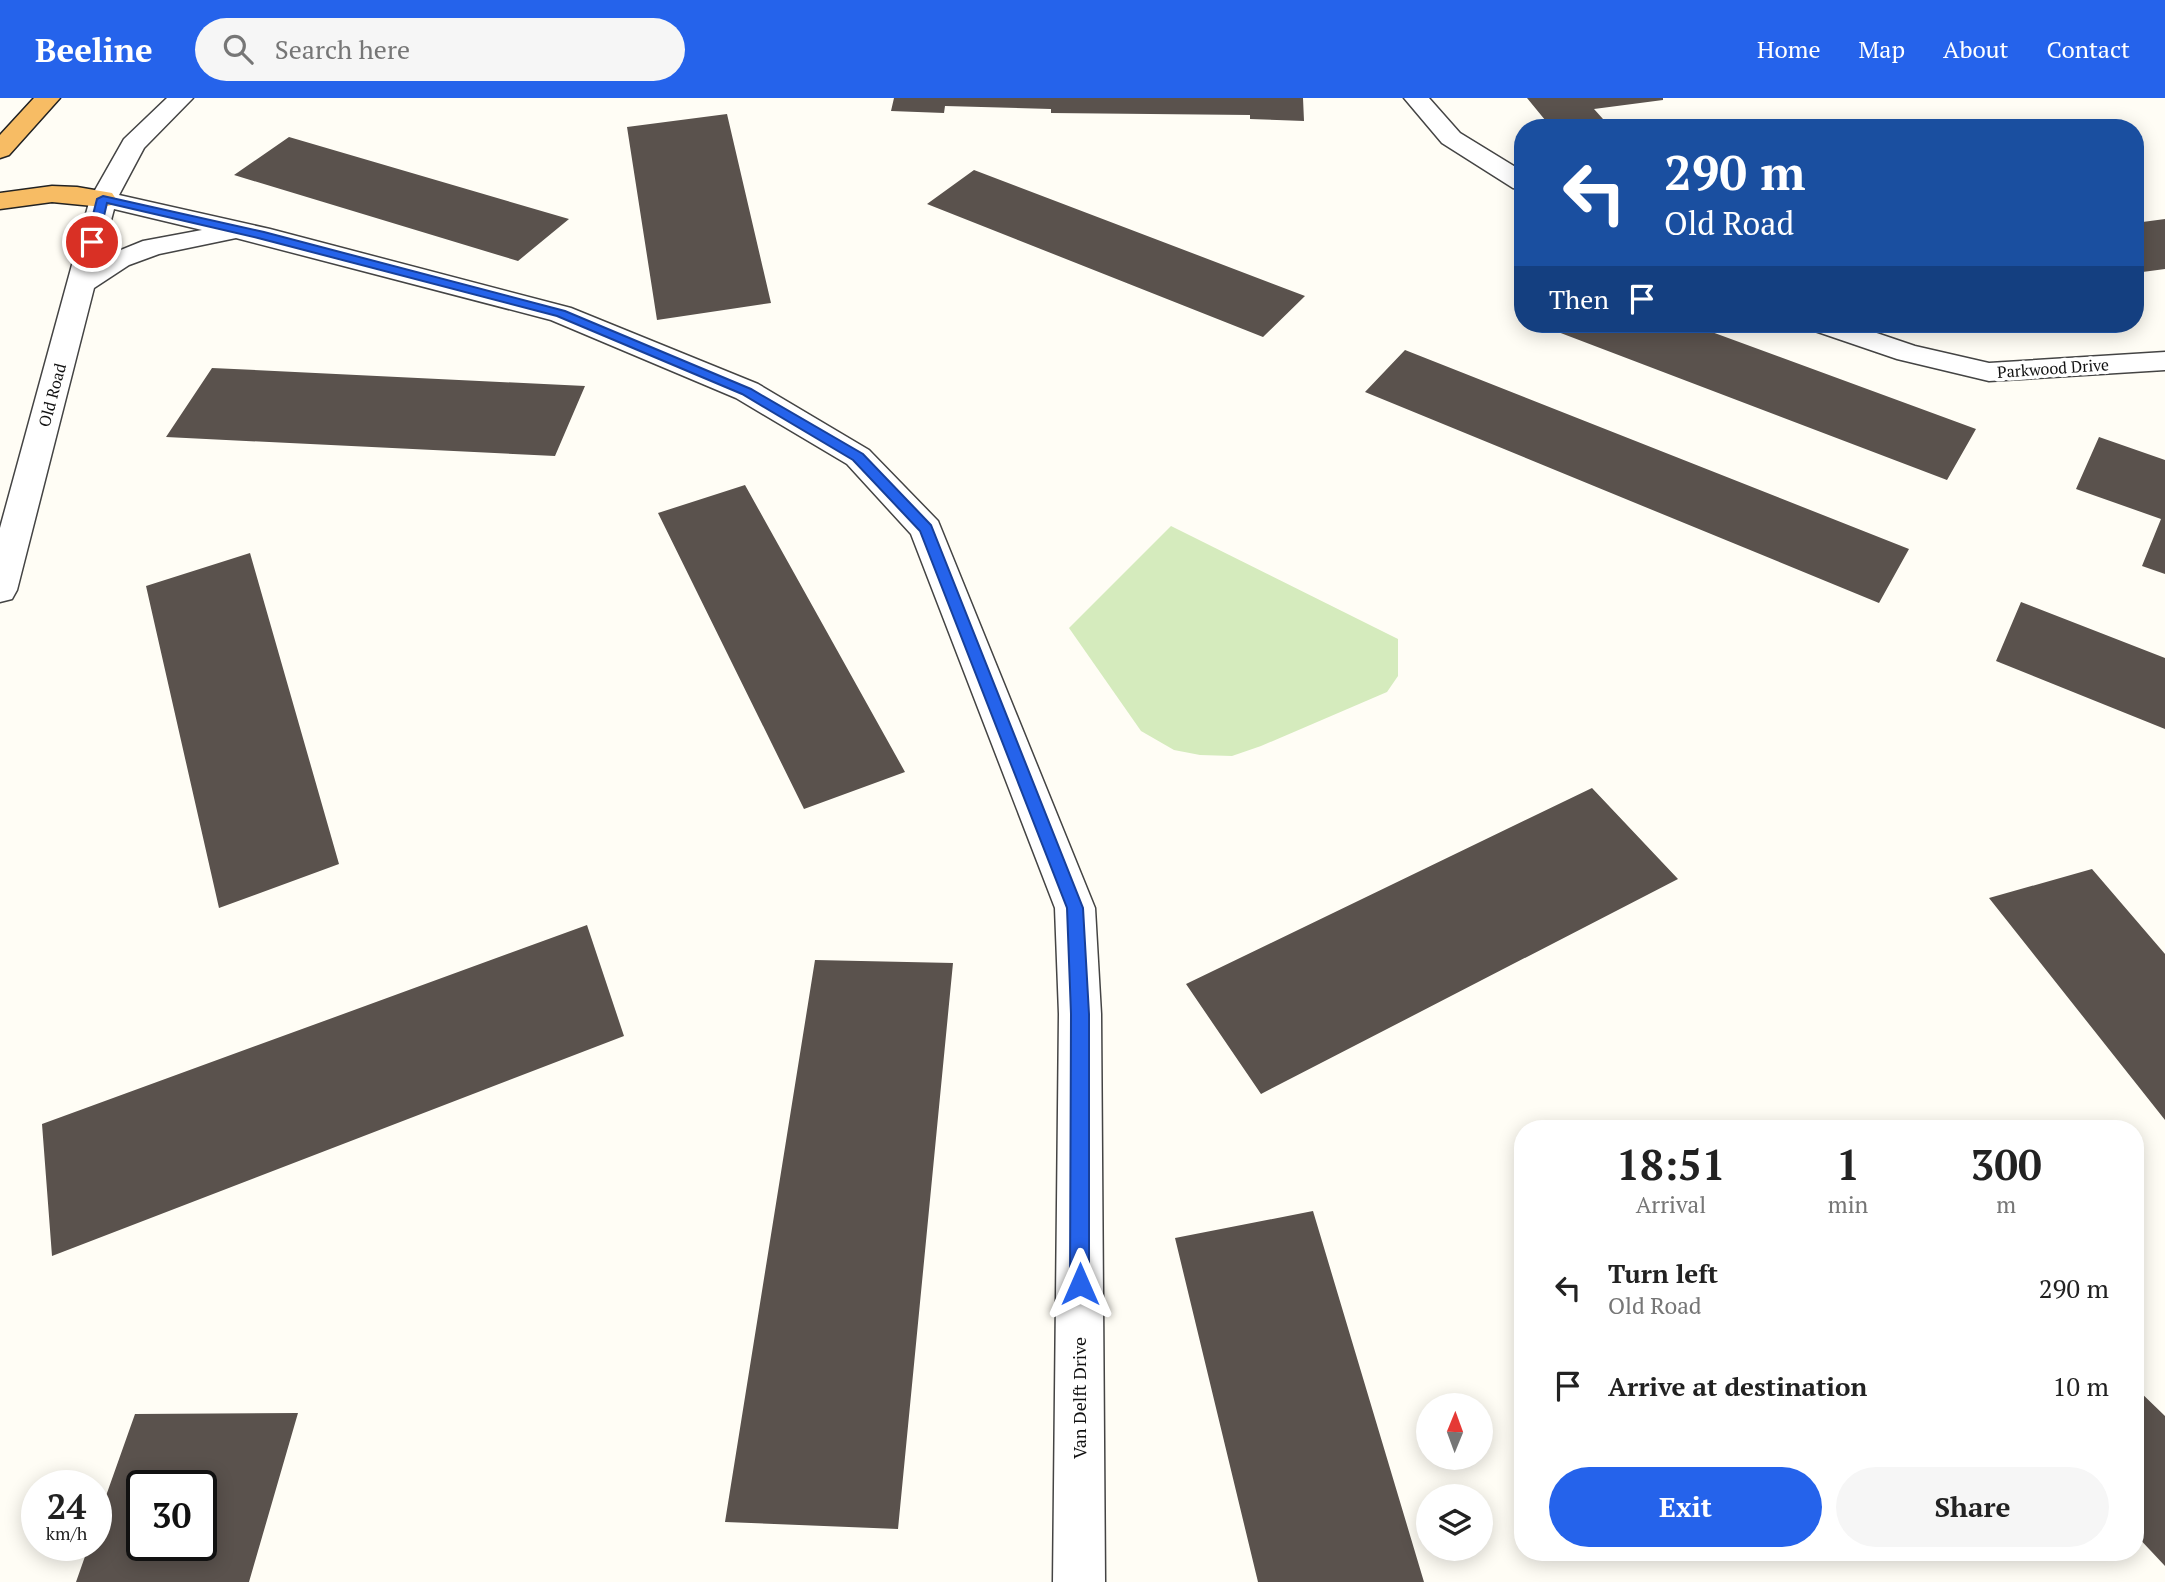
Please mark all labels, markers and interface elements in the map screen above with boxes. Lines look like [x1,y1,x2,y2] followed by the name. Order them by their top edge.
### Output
[195,18,685,81] search box
[35,28,153,71] text: Beeline
[219,30,257,68] icon: search
[275,32,410,66] text: Search here
[1757,33,1821,65] text: Home
[1859,33,1905,65] text: Map
[1943,33,2009,65] text: About
[2047,33,2130,65] text: Contact
[1664,139,1806,204] text: 290 m
[1549,147,1640,238] icon: left
[1664,202,1794,244] text: Old Road
[62,212,122,272] pin
[73,223,111,261] icon: arrive
[1623,280,1661,318] icon: arrive
[1549,282,1609,316] text: Then
[1996,353,2110,383] street label: Parkwood Drive
[33,361,71,429] street label: Old Road
[1616,1136,1726,1192] text: 18:51
[1836,1136,1860,1192] text: 1
[1971,1136,2042,1192] text: 300
[1636,1189,1706,1220] text: Arrival
[1828,1189,1868,1220] text: min
[1996,1189,2016,1220] text: m
[1043,1247,1117,1321] position arrow
[1608,1256,1718,1290] text: Turn left
[1549,1269,1587,1307] icon: left
[2039,1271,2109,1305] text: 290 m
[1608,1290,1702,1321] text: Old Road
[1067,1337,1091,1459] street label: Van Delft Drive
[1549,1367,1587,1405] icon: arrive
[1608,1369,1867,1403] text: Arrive at destination
[2053,1369,2109,1403] text: 10 m
[1416,1393,1493,1470] north arrow
[1416,1393,1493,1561] map controls
[1549,1467,1822,1547] button: Exit
[1836,1467,2109,1547] button: Share
[126,1470,217,1561] speed limit sign: 30
[47,1483,86,1529] text: 24
[1416,1484,1493,1561] button: layers
[46,1521,87,1545] text: km/h

